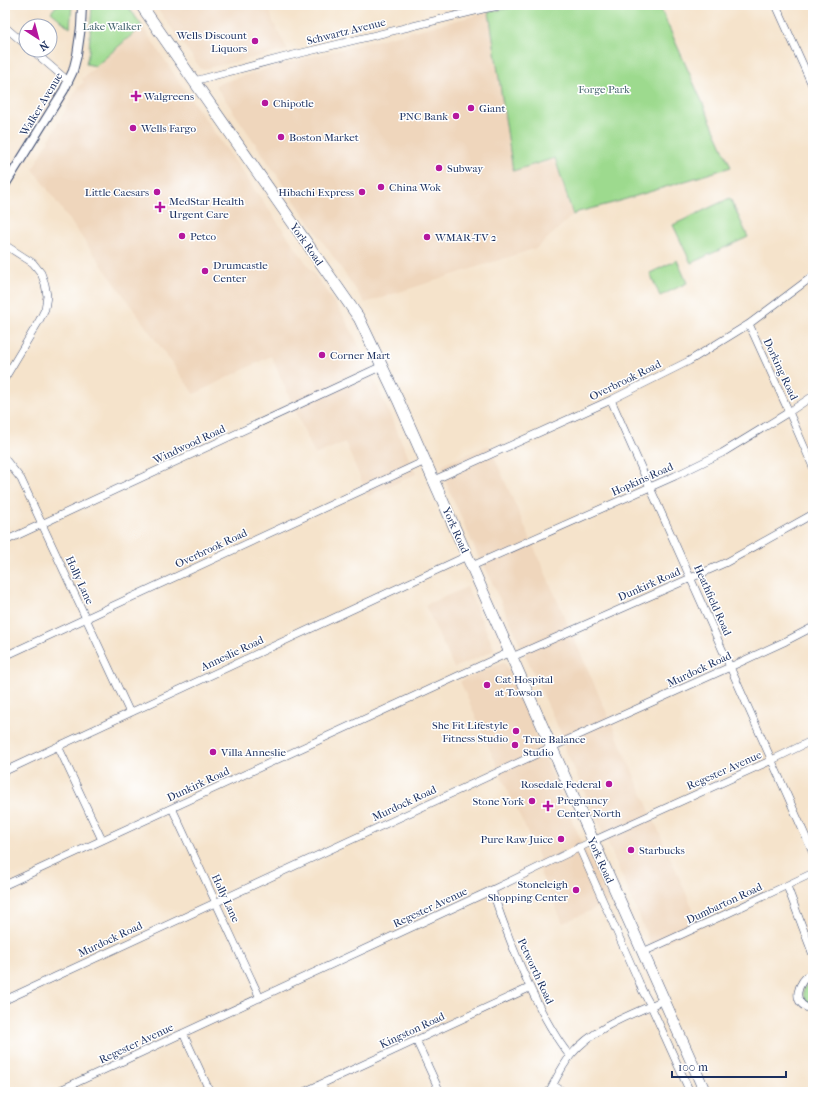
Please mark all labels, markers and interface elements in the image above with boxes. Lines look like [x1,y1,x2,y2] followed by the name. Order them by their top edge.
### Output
[305,15,388,48] street label: Schwartz Avenue
[18,18,58,58] north arrow
[83,20,142,33] park label: Lake Walker
[176,29,247,55] place label: Wells Discount Liquors
[250,36,260,46] marker: Wells Discount Liquors
[36,38,51,54] text: N
[17,70,66,139] street label: Walker Avenue
[578,83,630,96] park label: Forge Park
[143,90,194,103] place label: Walgreens
[131,91,141,101] marker: Walgreens
[273,97,314,110] place label: Chipotle
[260,98,270,108] marker: Chipotle
[479,102,505,115] place label: Giant
[466,103,476,113] marker: Giant
[399,110,448,123] place label: PNC Bank
[451,111,461,121] marker: PNC Bank
[140,122,196,135] place label: Wells Fargo
[128,123,138,133] marker: Wells Fargo
[289,131,359,144] place label: Boston Market
[276,132,286,142] marker: Boston Market
[447,162,484,175] place label: Subway
[434,163,444,173] marker: Subway
[389,181,441,194] place label: China Wok
[376,182,386,192] marker: China Wok
[85,186,149,199] place label: Little Caesars
[278,186,354,199] place label: Hibachi Express
[152,187,162,197] marker: Little Caesars
[357,187,367,197] marker: Hibachi Express
[169,195,245,221] place label: MedStar Health Urgent Care
[154,201,166,213] marker: MedStar Health Urgent Care
[287,220,327,269] street label: York Road
[190,230,217,243] place label: Petco
[177,231,187,241] marker: Petco
[434,231,497,244] place label: WMAR-TV 2
[422,232,432,242] marker: WMAR-TV 2
[213,259,268,285] place label: Drumcastle Center
[200,266,210,276] marker: Drumcastle Center
[761,336,801,403] street label: Dorking Road
[330,349,390,362] place label: Corner Mart
[317,350,327,360] marker: Corner Mart
[587,357,664,403] street label: Overbrook Road
[150,422,228,467] street label: Windwood Road
[609,460,676,499] street label: Hopkins Road
[439,504,472,556] street label: York Road
[173,526,250,571] street label: Overbrook Road
[63,554,97,607] street label: Holly Lane
[691,563,734,639] street label: Heathfield Road
[616,564,683,604] street label: Dunkirk Road
[198,633,267,674] street label: Anneslie Road
[665,648,734,690] street label: Murdock Road
[495,673,553,699] place label: Cat Hospital at Towson
[482,680,492,690] marker: Cat Hospital at Towson
[432,719,509,745] place label: She Fit Lifestyle Fitness Studio
[511,726,521,736] marker: She Fit Lifestyle Fitness Studio
[523,733,586,759] place label: True Balance Studio
[510,740,520,750] marker: True Balance Studio
[220,746,286,759] place label: Villa Anneslie
[208,747,218,757] marker: Villa Anneslie
[685,748,764,793] street label: Regester Avenue
[165,764,232,805] street label: Dunkirk Road
[521,778,601,791] place label: Rosedale Federal
[604,779,614,789] marker: Rosedale Federal
[370,782,439,824] street label: Murdock Road
[557,794,622,820] place label: Pregnancy Center North
[473,795,524,808] place label: Stone York
[527,796,537,806] marker: Stone York
[542,800,554,812] marker: Pregnancy Center North
[481,833,554,846] place label: Pure Raw Juice
[556,834,566,844] marker: Pure Raw Juice
[584,834,617,886] street label: York Road
[639,844,685,857] place label: Starbucks
[626,845,636,855] marker: Starbucks
[209,872,243,925] street label: Holly Lane
[488,878,569,904] place label: Stoneleigh Shopping Center
[684,880,765,927] street label: Dumbarton Road
[391,884,470,930] street label: Regester Avenue
[571,885,581,895] marker: Stoneleigh Shopping Center
[76,918,145,960] street label: Murdock Road
[515,936,557,1007] street label: Petworth Road
[378,1009,448,1051] street label: Kingston Road
[97,1020,176,1066] street label: Regester Avenue
[672,1053,786,1079] scale bar
[678,1060,708,1074] text: 100 m

